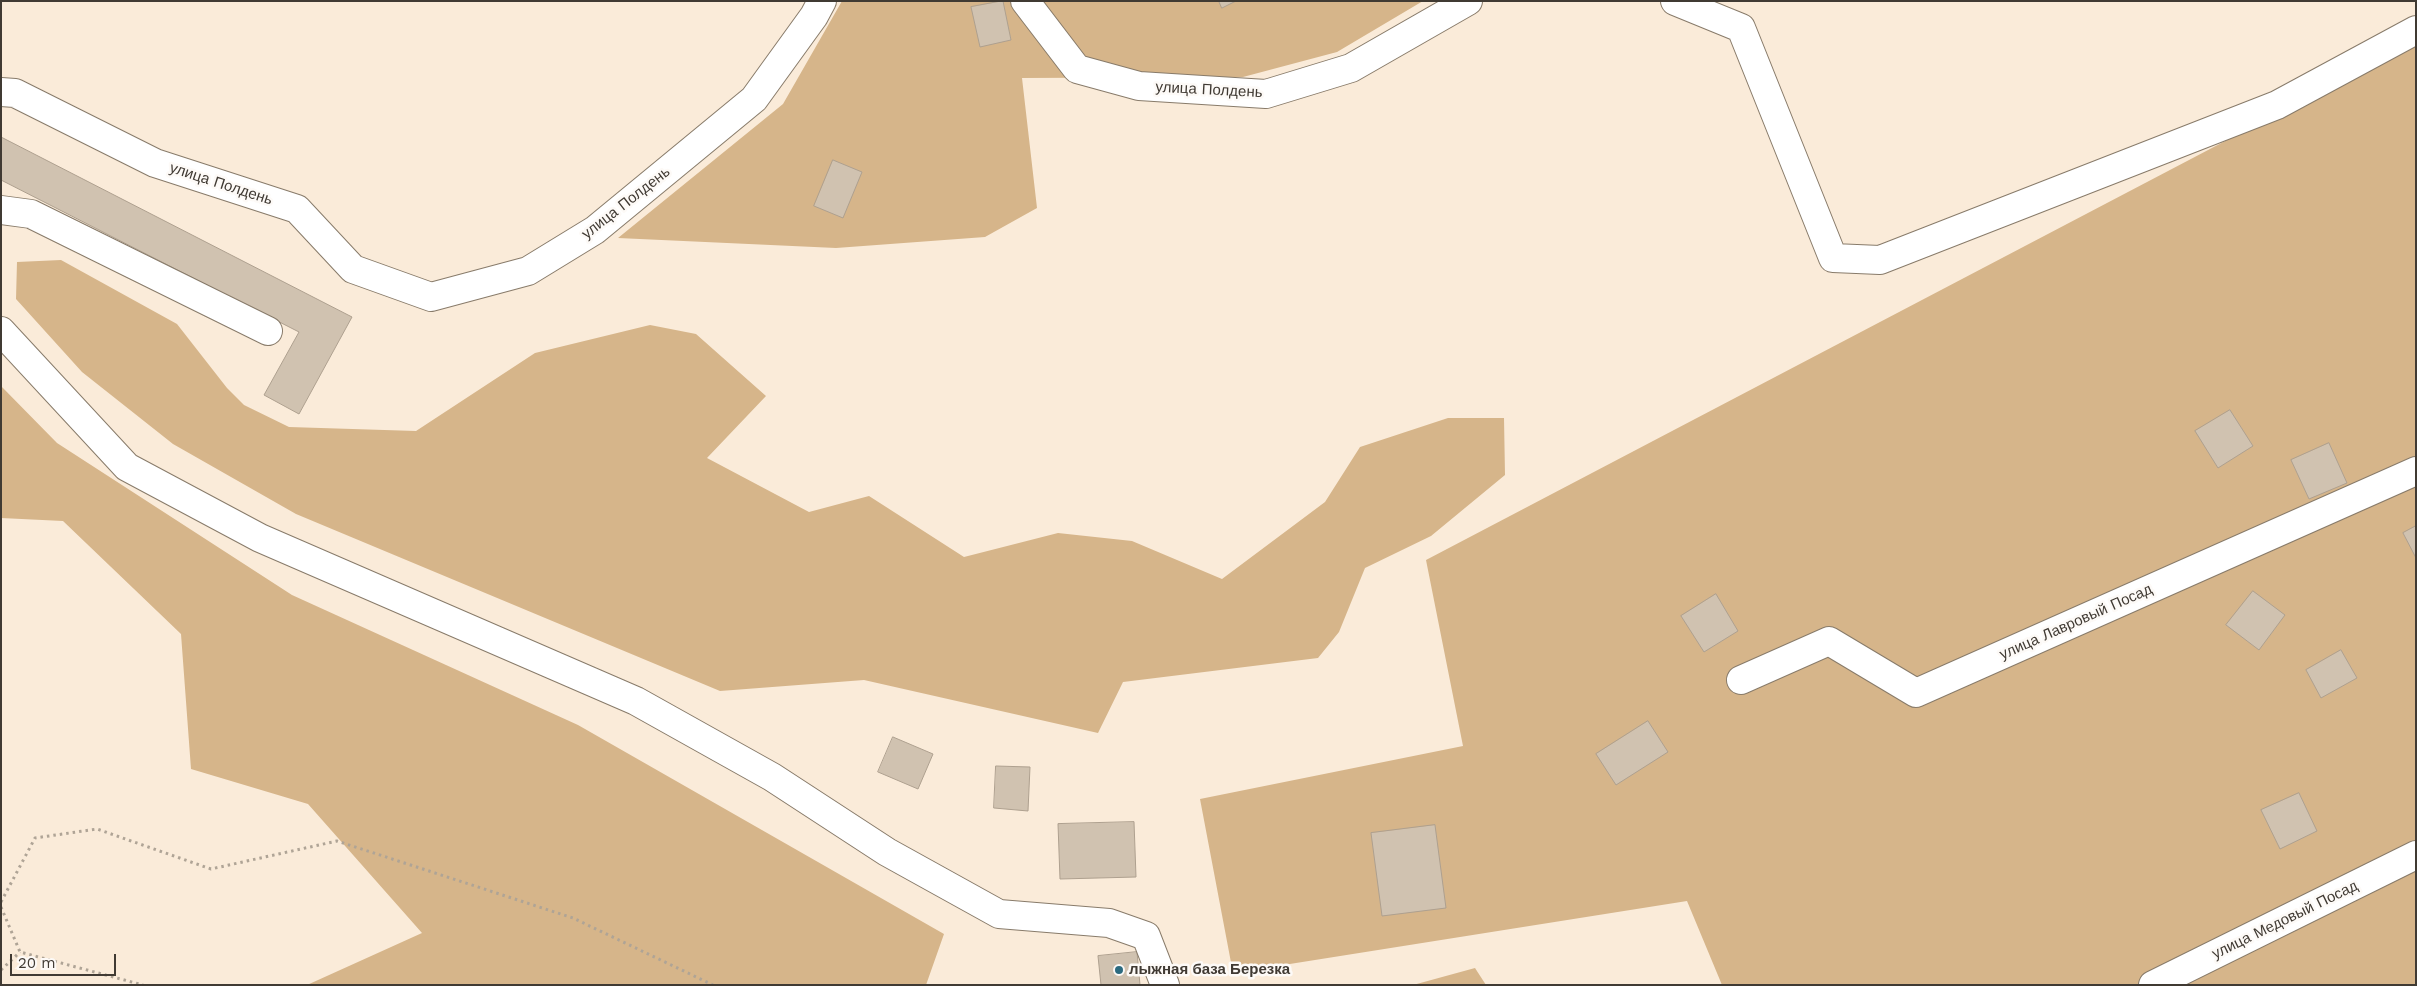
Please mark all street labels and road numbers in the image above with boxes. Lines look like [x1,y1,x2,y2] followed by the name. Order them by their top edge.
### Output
[1155,78,1263,102] street label: улица Полдень
[167,159,275,209] street label: улица Полдень
[578,163,674,243] street label: улица Полдень
[1997,580,2155,664] street label: улица Лавровый Посад
[2209,877,2361,963] street label: улица Медовый Посад

